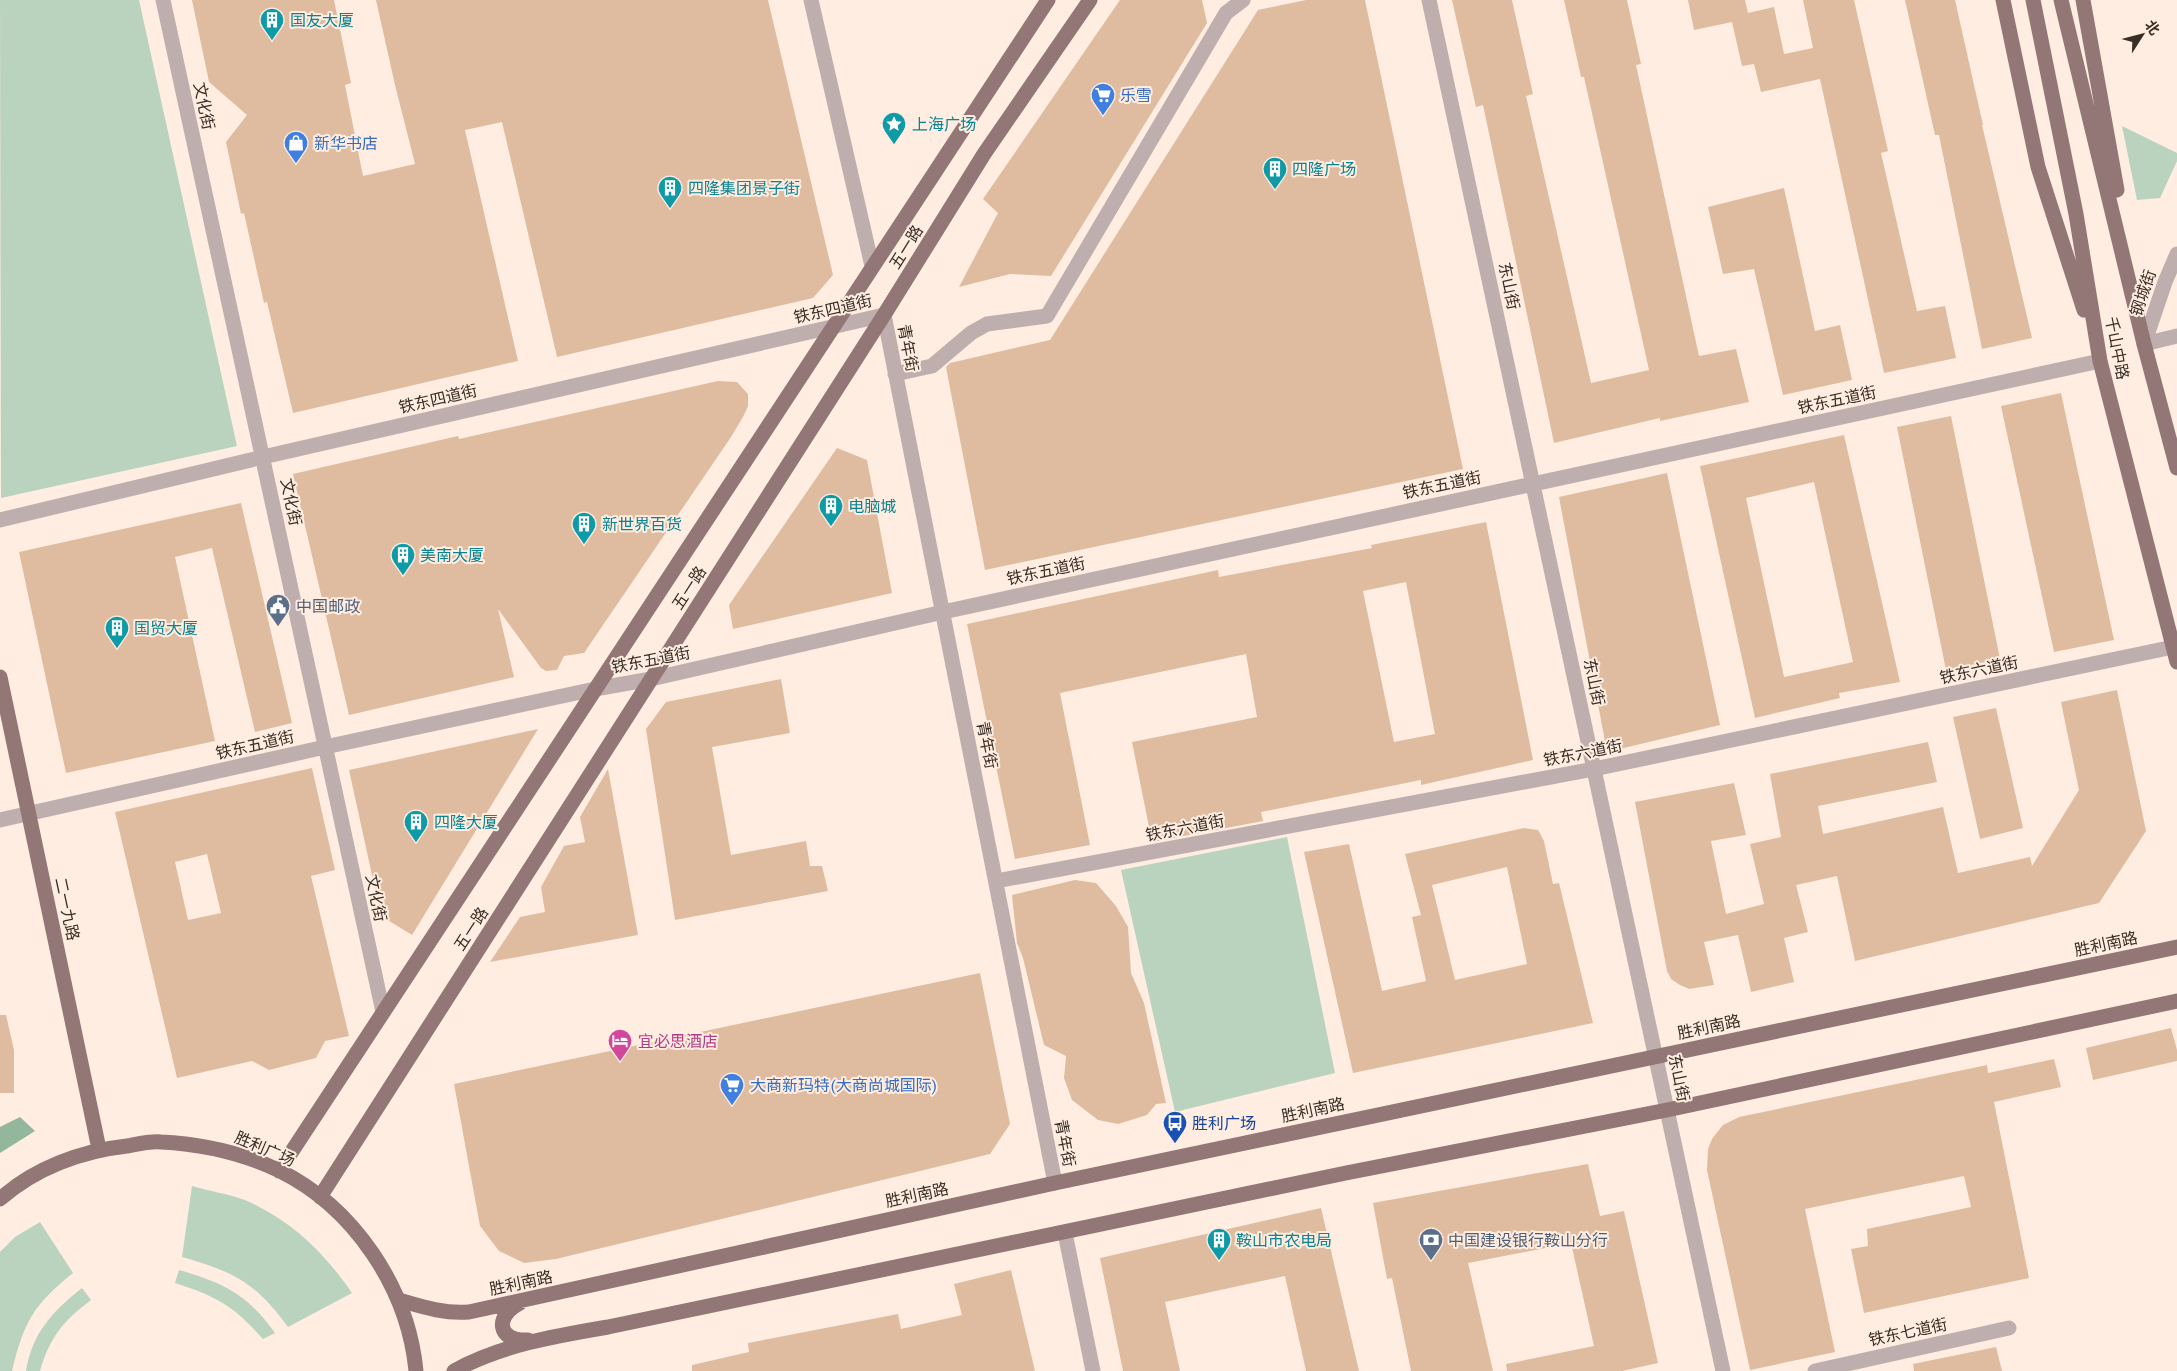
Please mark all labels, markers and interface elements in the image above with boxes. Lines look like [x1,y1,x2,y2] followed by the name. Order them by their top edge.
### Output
[259,7,285,41] building icon: 国友大厦
[2117,10,2167,60] north arrow
[290,12,354,29] place label: 国友大厦
[2142,17,2163,38] text: 北
[191,81,217,131] street label: 文化街
[1090,82,1116,116] supermarket icon: 乐雪
[1120,87,1152,104] place label: 乐雪
[881,111,907,145] place icon: 上海广场
[912,116,976,133] place label: 上海广场
[283,130,309,164] shop icon: 新华书店
[314,135,378,152] place label: 新华书店
[1262,156,1288,190] building icon: 四隆广场
[1292,161,1356,178] place label: 四隆广场
[657,175,683,209] building icon: 四隆集团景子街
[688,180,800,197] place label: 四隆集团景子街
[886,222,926,272] street label: 五一路
[1496,261,1522,311] street label: 东山街
[2127,268,2159,318] street label: 钢城街
[792,292,874,326] street label: 铁东四道街
[2103,315,2131,381] street label: 千山中路
[895,323,921,373] street label: 青年街
[397,382,479,416] street label: 铁东四道街
[1796,383,1878,417] street label: 铁东五道街
[1401,468,1483,502] street label: 铁东五道街
[278,477,304,527] street label: 文化街
[818,493,844,527] building icon: 电脑城
[848,498,896,515] place label: 电脑城
[571,511,597,545] building icon: 新世界百货
[602,516,682,533] place label: 新世界百货
[390,542,416,576] building icon: 美南大厦
[420,547,484,564] place label: 美南大厦
[1005,554,1087,588] street label: 铁东五道街
[669,563,709,613] street label: 五一路
[265,593,291,627] public building icon: 中国邮政
[296,598,360,615] place label: 中国邮政
[104,615,130,649] building icon: 国贸大厦
[134,620,198,637] place label: 国贸大厦
[610,644,692,676] street label: 铁东五道街
[1938,653,2020,687] street label: 铁东六道街
[1581,657,1607,707] street label: 东山街
[974,720,1000,770] street label: 青年街
[214,728,296,762] street label: 铁东五道街
[1542,737,1624,769] street label: 铁东六道街
[403,809,429,843] building icon: 四隆大厦
[1144,812,1226,844] street label: 铁东六道街
[434,814,498,831] place label: 四隆大厦
[363,873,389,923] street label: 文化街
[52,876,82,942] street label: 二一九路
[451,904,491,954] street label: 五一路
[2073,929,2139,959] street label: 胜利南路
[1676,1012,1742,1042] street label: 胜利南路
[607,1028,633,1062] hotel icon: 宜必思酒店
[638,1033,718,1050] place label: 宜必思酒店
[1666,1053,1692,1103] street label: 东山街
[719,1072,745,1106] supermarket icon: 大商新玛特(大商尚城国际)
[750,1077,937,1095] place label: 大商新玛特(大商尚城国际)
[1280,1095,1346,1125] street label: 胜利南路
[1162,1110,1188,1144] bus stop icon: 胜利广场
[1192,1115,1256,1132] place label: 胜利广场
[1052,1118,1078,1168] street label: 青年街
[232,1129,298,1169] street label: 胜利广场
[884,1180,950,1210] street label: 胜利南路
[1206,1227,1232,1261] building icon: 鞍山市农电局
[1418,1227,1444,1261] bank icon: 中国建设银行鞍山分行
[1236,1232,1332,1249] place label: 鞍山市农电局
[1448,1232,1608,1249] place label: 中国建设银行鞍山分行
[488,1268,554,1298] street label: 胜利南路
[1867,1315,1949,1349] street label: 铁东七道街

